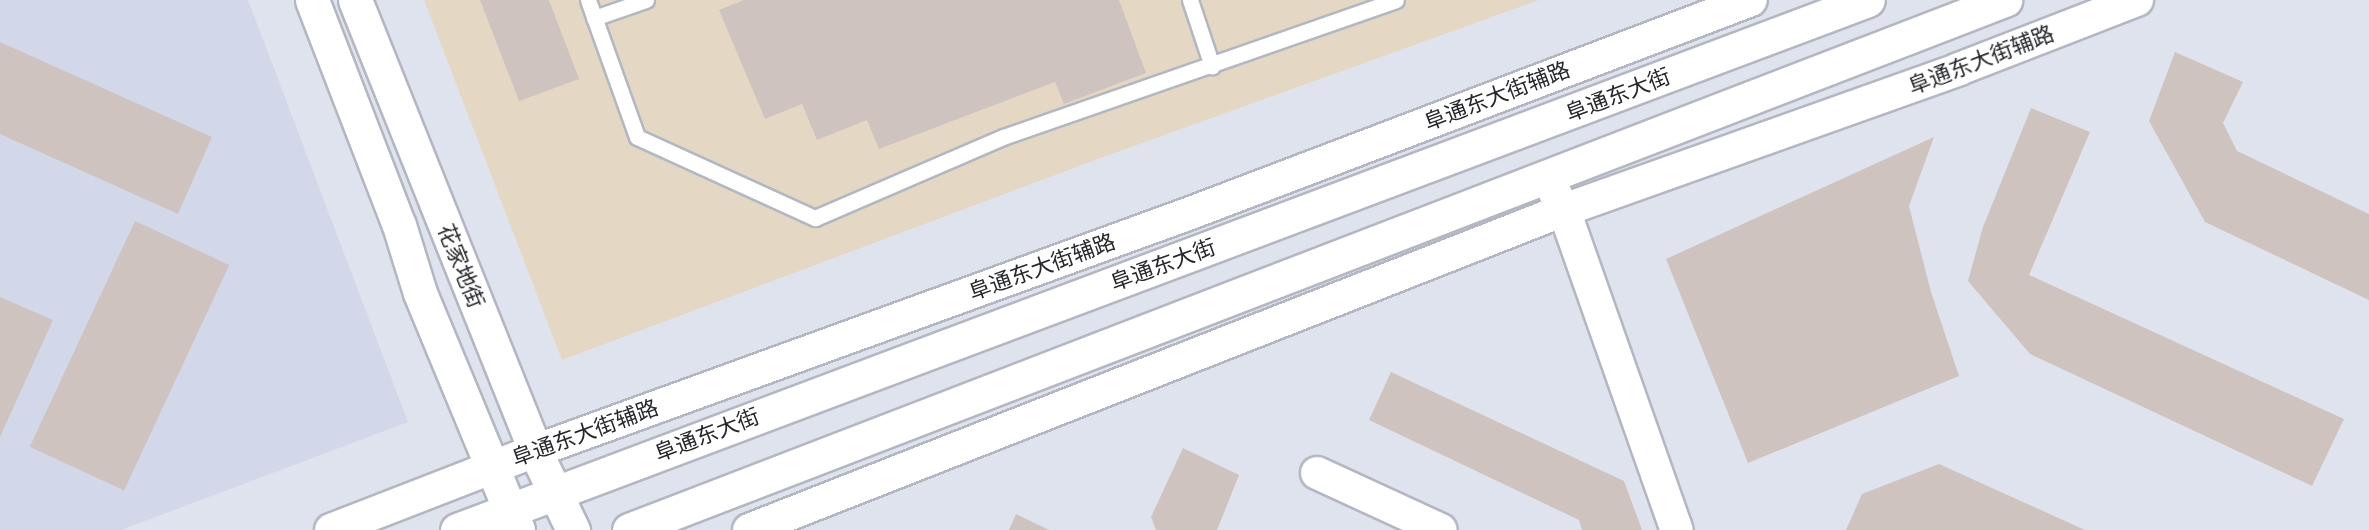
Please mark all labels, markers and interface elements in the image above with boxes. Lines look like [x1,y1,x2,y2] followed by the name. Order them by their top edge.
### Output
[1904,20,2058,100] street label: 阜通东大街辅路
[1420,56,1574,136] street label: 阜通东大街辅路
[1562,63,1674,127] street label: 阜通东大街
[432,220,490,312] street label: 花家地街
[965,228,1119,306] street label: 阜通东大街辅路
[1107,234,1219,296] street label: 阜通东大街
[508,394,662,472] street label: 阜通东大街辅路
[651,403,763,467] street label: 阜通东大街

